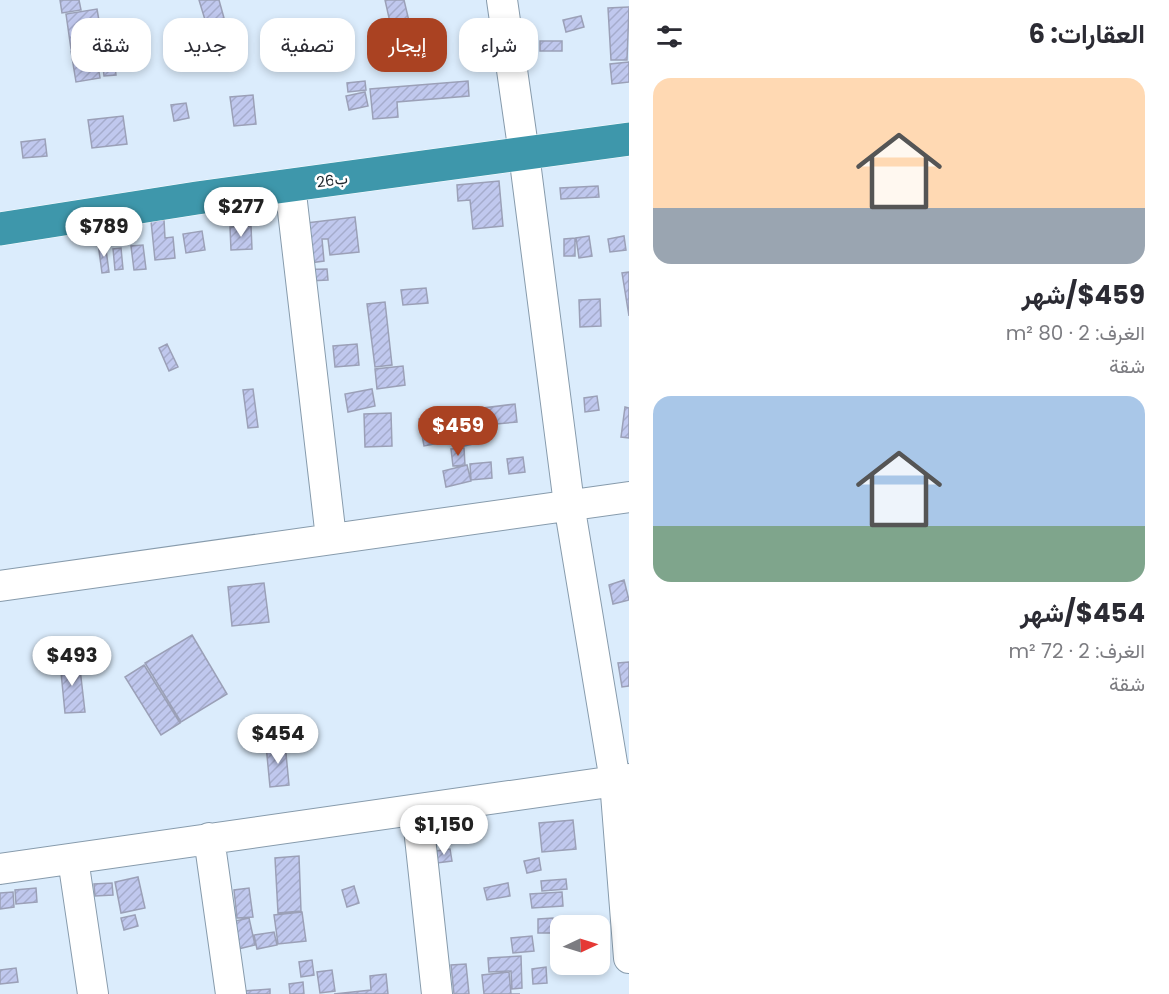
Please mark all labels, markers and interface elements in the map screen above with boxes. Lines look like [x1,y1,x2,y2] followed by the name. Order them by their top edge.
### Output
[1028,16,1145,52] text: العقارات: 6
[71,18,151,72] chip: شقة
[163,18,248,72] chip: جديد
[260,18,355,72] chip: تصفية
[367,18,447,72] chip: إيجار
[459,18,538,72] chip: شراء
[653,20,686,53] icon: filters
[845,117,953,225] icon: home
[315,167,349,193] street label: 26ب
[205,187,277,238] pin: $277
[218,192,264,220] text: $277
[68,207,140,258] pin: $789
[79,212,129,240] text: $789
[1022,277,1145,313] text: $459/شهر
[1006,319,1145,347] text: الغرف: 2 · 80 m²
[1109,352,1145,380] text: شقة
[422,406,494,457] pin: $459
[432,411,484,439] text: $459
[845,435,953,543] icon: home
[1020,595,1145,631] text: $454/شهر
[36,636,108,687] pin: $493
[1008,637,1145,665] text: الغرف: 2 · 72 m²
[46,641,98,669] text: $493
[1109,670,1145,698] text: شقة
[242,714,314,765] pin: $454
[251,719,305,747] text: $454
[395,805,493,856] pin: $1,150
[414,810,474,838] text: $1,150
[550,915,610,975] north arrow
[550,915,610,975] map controls

